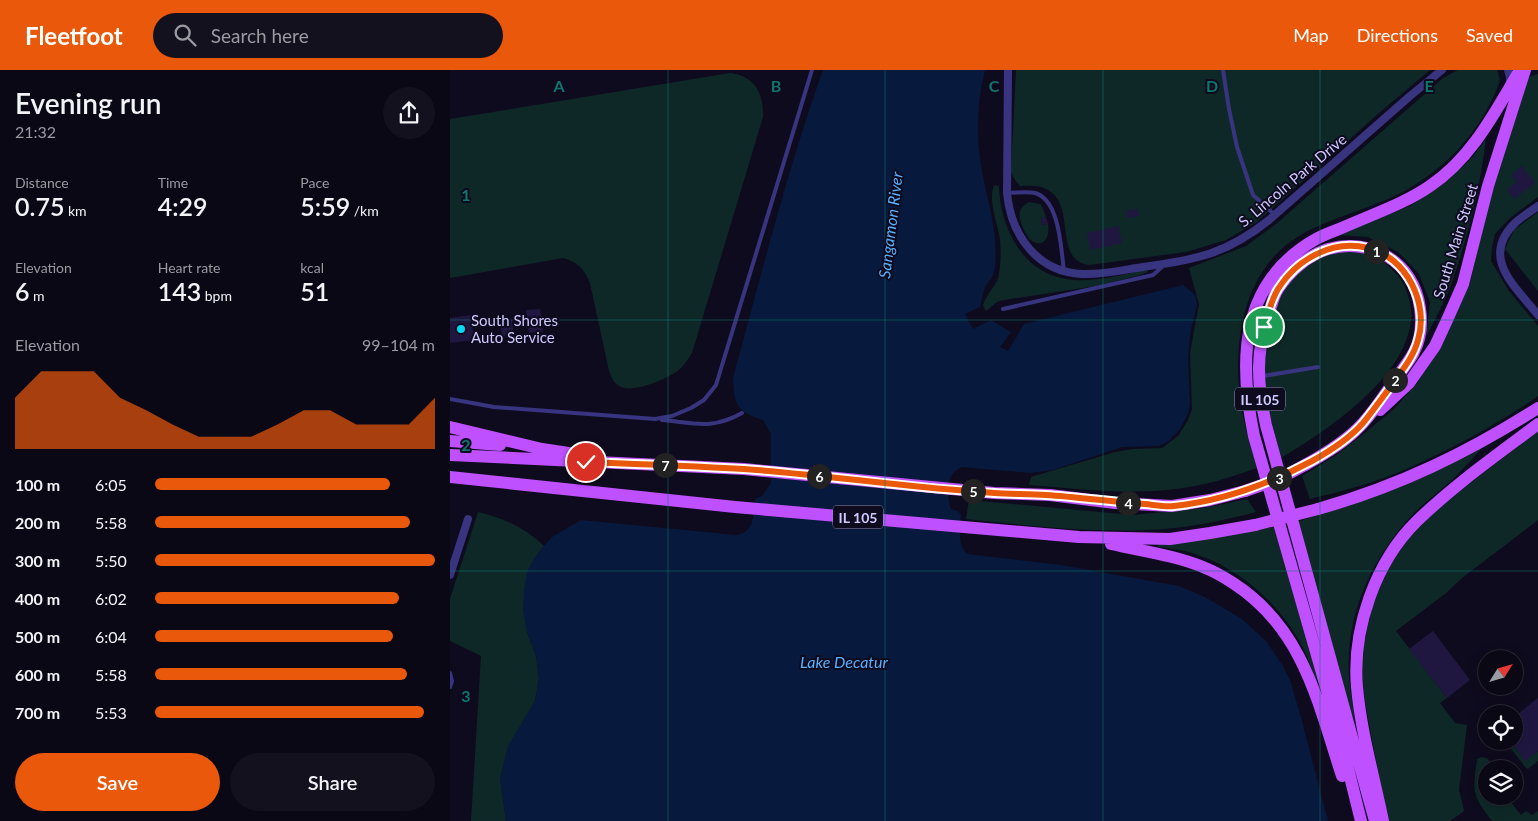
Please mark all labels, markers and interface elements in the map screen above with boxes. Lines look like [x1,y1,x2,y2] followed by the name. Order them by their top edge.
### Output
[153,13,503,58] search box
[25,21,123,50] text: Fleetfoot
[171,21,199,49] icon: search
[211,24,309,47] text: Search here
[1293,24,1329,46] text: Map
[1357,24,1438,46] text: Directions
[1466,24,1513,46] text: Saved
[552,76,565,95] text: A
[771,76,781,95] text: B
[989,76,1000,95] text: C
[1206,76,1218,95] text: D
[1424,76,1434,95] text: E
[15,86,161,120] text: Evening run
[383,87,435,139] button: share
[15,122,56,141] text: 21:32
[1234,130,1350,230] street label: S. Lincoln Park Drive
[874,170,906,279] water label: Sangamon River
[15,174,69,191] text: Distance
[158,174,188,191] text: Time
[300,174,329,191] text: Pace
[1429,181,1481,301] street label: South Main Street
[461,185,471,204] text: 1
[15,191,64,221] text: 0.75
[158,191,208,221] text: 4:29
[300,191,350,221] text: 5:59
[64,202,87,219] text: km
[350,202,379,219] text: /km
[1364,238,1388,264] pin: 1
[1372,243,1381,260] text: 1
[15,259,72,276] text: Elevation
[158,259,220,276] text: Heart rate
[300,259,324,276] text: kcal
[15,276,30,306] text: 6
[158,276,201,306] text: 143
[300,276,329,306] text: 51
[30,287,45,304] text: m
[201,287,232,304] text: bpm
[1243,306,1285,348] pin
[471,311,558,346] place label: South Shores Auto Service
[1250,313,1278,341] icon: arrive
[455,323,467,335] marker: South Shores Auto Service
[15,335,80,354] text: Elevation
[362,335,435,354] text: 99–104 m
[1382,368,1408,392] pin: 2
[1391,372,1400,389] text: 2
[1235,388,1285,410] road number: IL 105
[461,435,471,454] text: 2
[565,441,607,483] pin
[572,448,600,476] icon: check
[652,452,678,478] pin: 7
[661,457,670,474] text: 7
[806,464,832,488] pin: 6
[1266,466,1292,490] pin: 3
[815,468,824,485] text: 6
[1275,470,1284,487] text: 3
[15,475,60,494] text: 100 m
[95,475,127,494] text: 6:05
[960,478,986,504] pin: 5
[969,483,978,500] text: 5
[1116,490,1140,516] pin: 4
[1124,495,1133,512] text: 4
[833,506,883,528] road number: IL 105
[15,513,60,532] text: 200 m
[95,513,127,532] text: 5:58
[15,551,60,570] text: 300 m
[95,551,127,570] text: 5:50
[15,589,60,608] text: 400 m
[95,589,127,608] text: 6:02
[15,627,60,646] text: 500 m
[95,627,127,646] text: 6:04
[1478,650,1522,695] north arrow
[1478,650,1523,805] map controls
[800,652,888,671] water label: Lake Decatur
[15,665,60,684] text: 600 m
[95,665,127,684] text: 5:58
[461,686,471,705] text: 3
[15,703,60,722] text: 700 m
[95,703,127,722] text: 5:53
[1478,705,1523,750] button: locate
[15,753,220,811] button: Save
[230,753,435,811] button: Share
[1478,760,1523,805] button: layers

